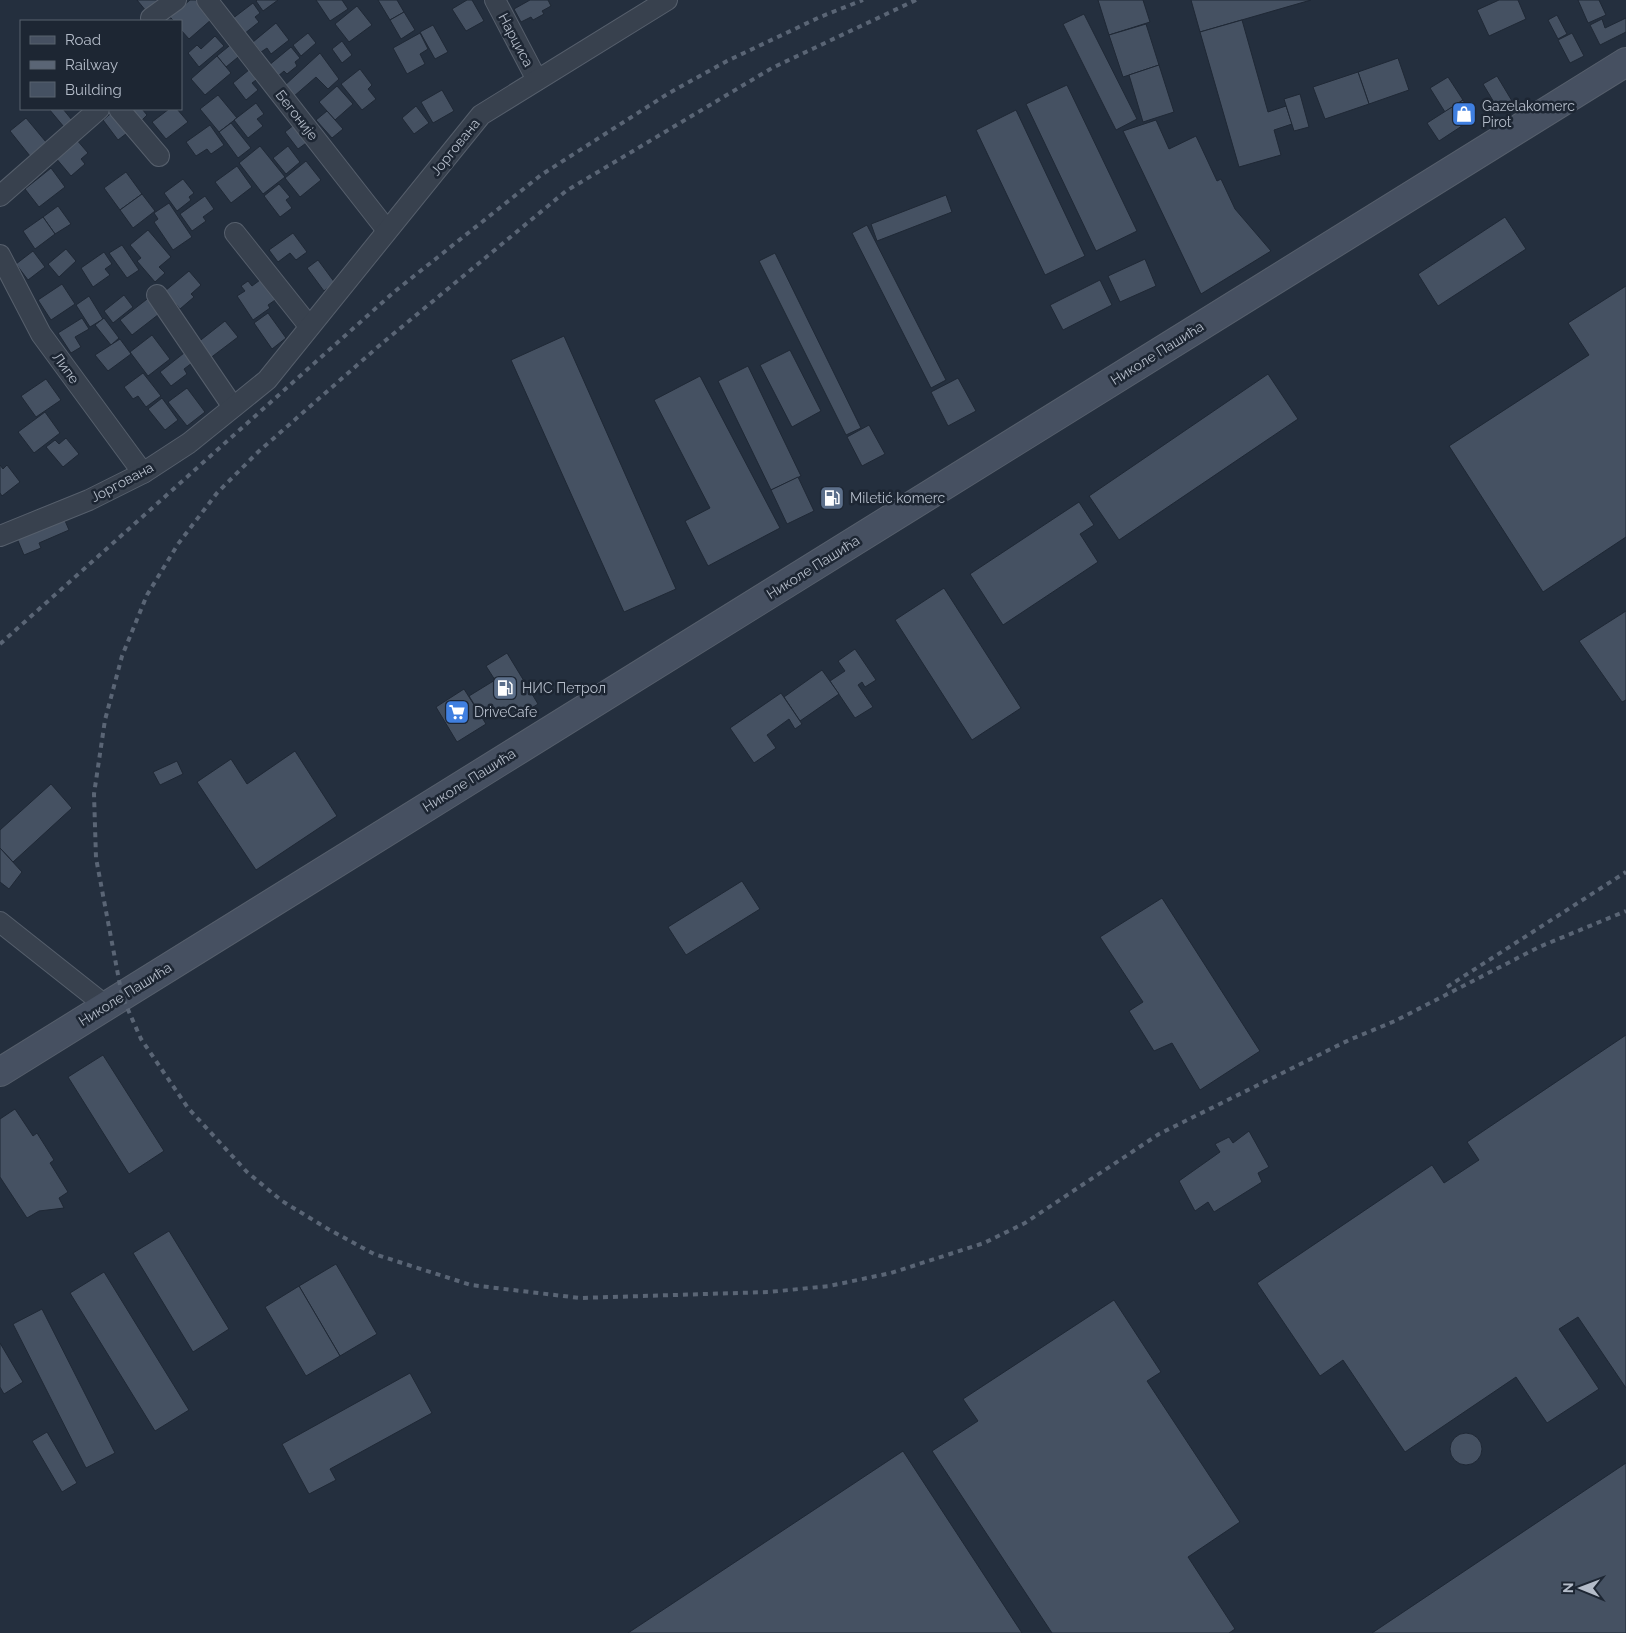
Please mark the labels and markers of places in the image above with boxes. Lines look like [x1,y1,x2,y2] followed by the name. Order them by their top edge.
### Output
[1482,98,1575,130] place label: Gazelakomerc Pirot
[1451,101,1477,127] shop icon: Gazelakomerc Pirot
[819,485,845,511] fuel station icon: Miletić komerc
[850,490,945,506] place label: Miletić komerc
[492,675,518,701] fuel station icon: НИС Петрол
[522,680,606,696] place label: НИС Петрол
[444,699,470,725] supermarket icon: DriveCafe
[474,704,537,720] place label: DriveCafe

